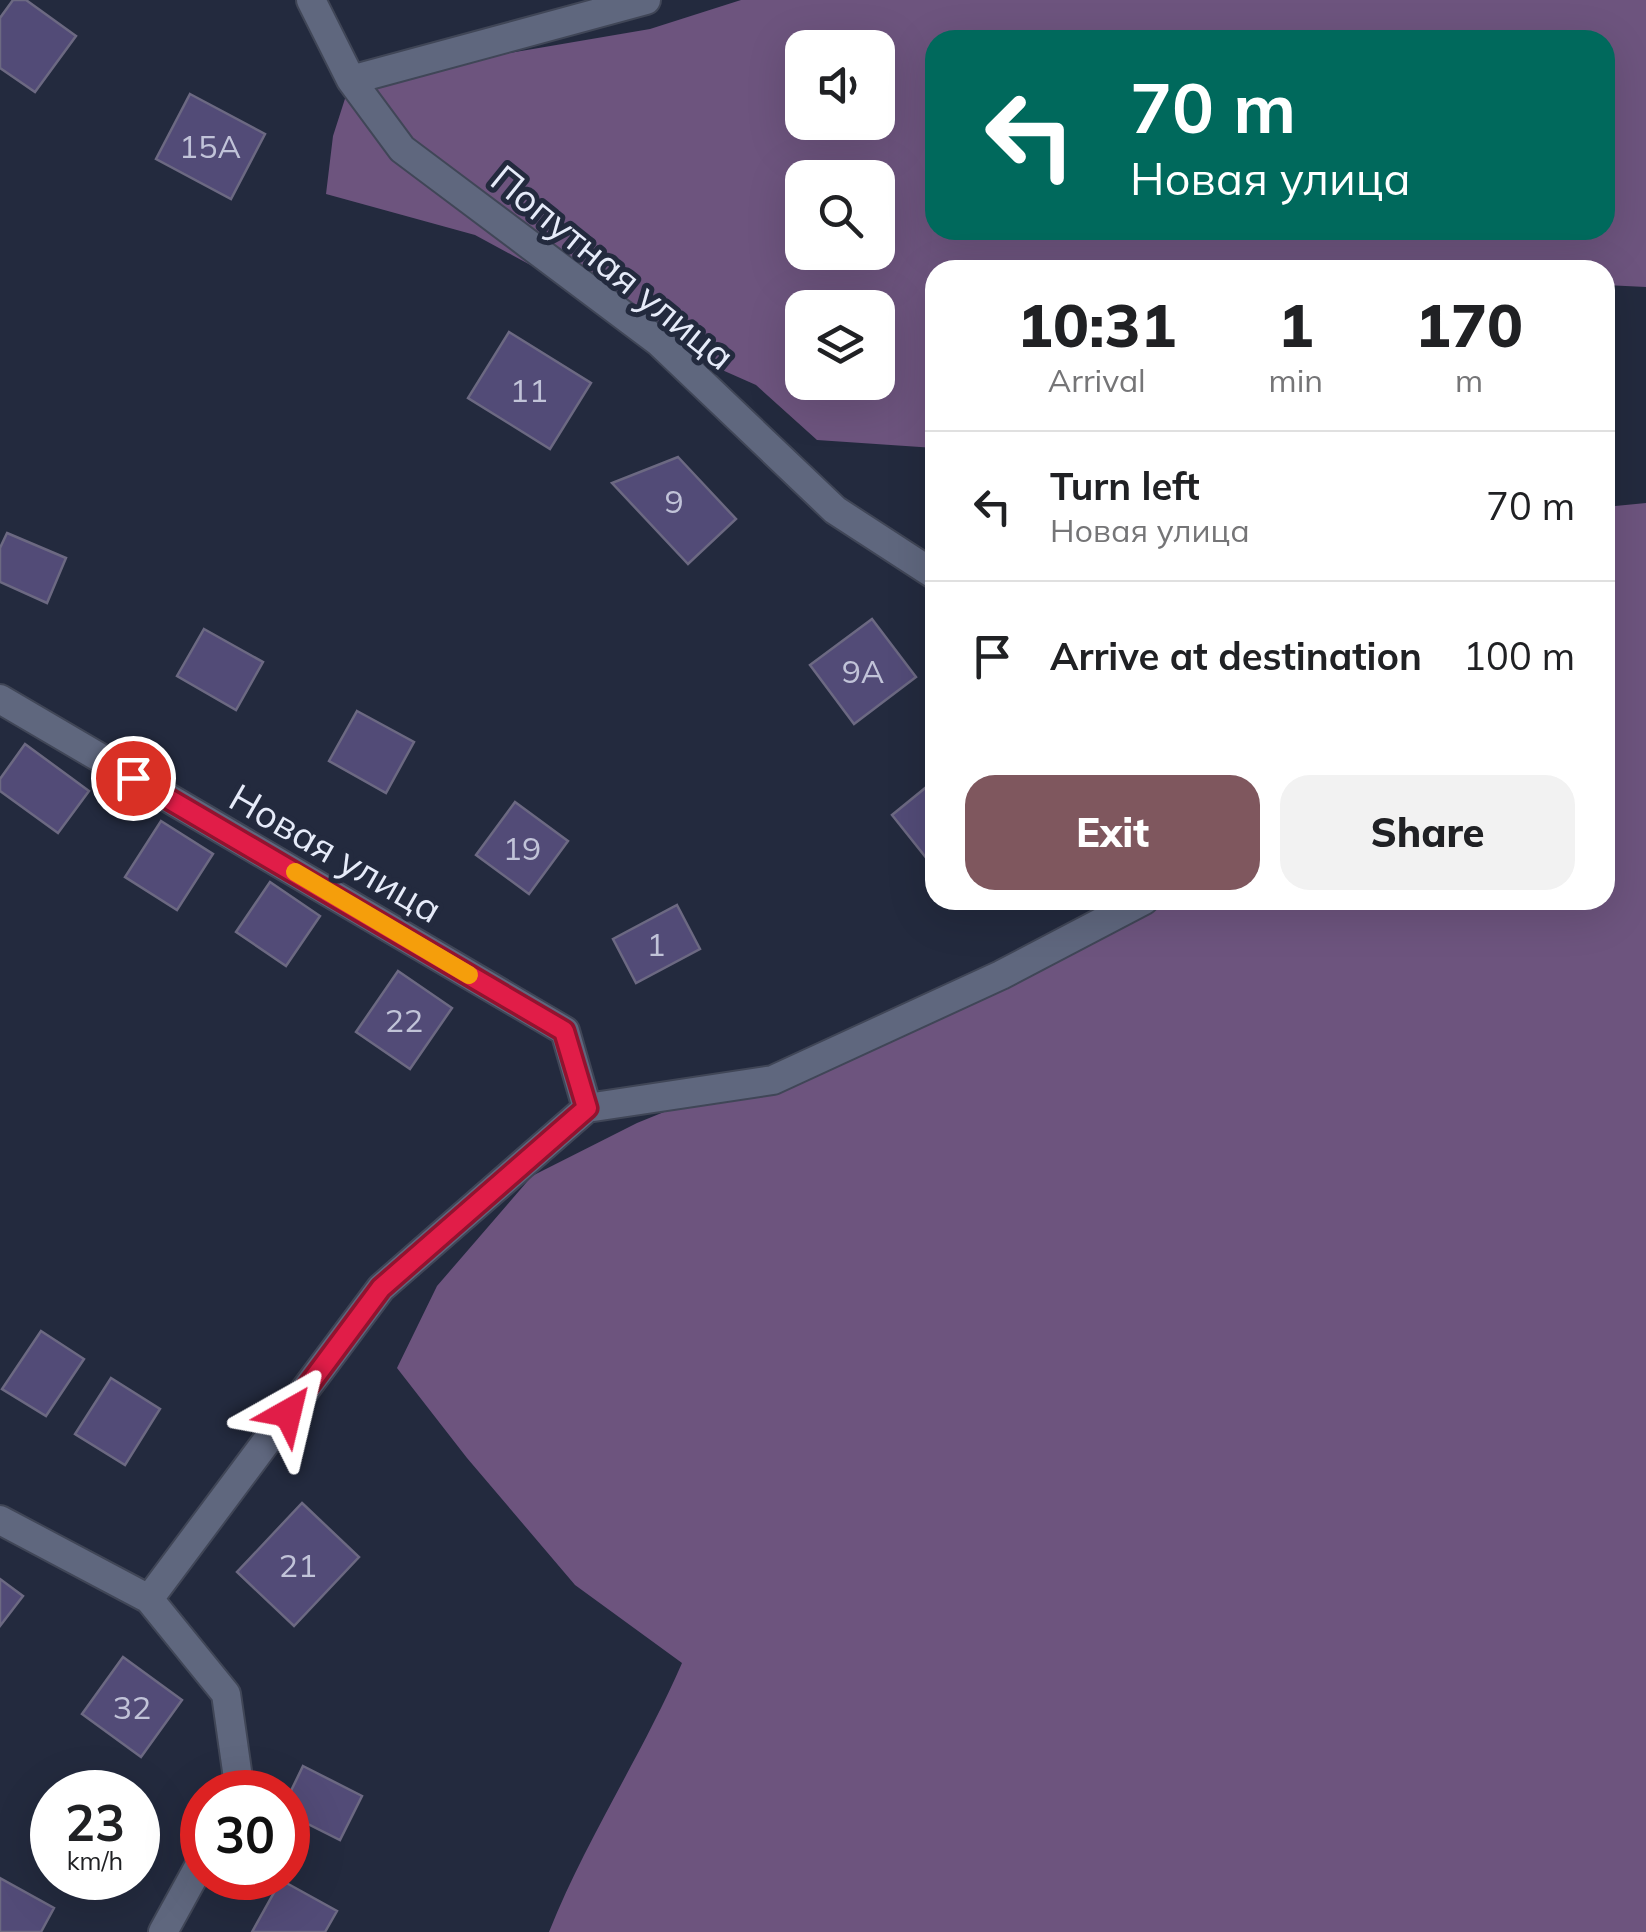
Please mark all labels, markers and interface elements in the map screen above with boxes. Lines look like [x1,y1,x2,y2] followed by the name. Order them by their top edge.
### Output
[785,30,895,400] map controls
[785,30,895,140] button: sound
[1130,63,1296,151] text: 70 m
[965,70,1095,200] icon: left
[179,126,241,166] house number: 15А
[1130,150,1411,206] text: Новая улица
[482,154,744,380] street label: Попутная улица
[785,160,895,270] button: search
[1017,287,1177,362] text: 10:31
[1278,287,1314,362] text: 1
[1415,287,1523,362] text: 170
[785,290,895,400] button: layers
[1048,360,1146,400] text: Arrival
[1269,360,1323,400] text: min
[1455,360,1483,400] text: m
[510,370,548,410] house number: 11
[1050,462,1200,510] text: Turn left
[965,479,1020,534] icon: left
[664,481,684,521] house number: 9
[1486,482,1575,530] text: 70 m
[1050,510,1250,550] text: Новая улица
[965,629,1020,684] icon: arrive
[1050,632,1422,680] text: Arrive at destination
[1463,632,1575,680] text: 100 m
[842,651,884,691] house number: 9А
[91,736,176,821] pin
[106,751,161,806] icon: arrive
[221,773,451,933] street label: Новая улица
[965,775,1260,890] button: Exit
[1280,775,1575,890] button: Share
[503,828,541,868] house number: 19
[646,924,666,964] house number: 1
[385,1000,423,1040] house number: 22
[236,1361,340,1465] position arrow
[279,1545,317,1585] house number: 21
[113,1687,151,1727] house number: 32
[180,1770,310,1900] speed limit sign: 30
[65,1791,125,1854] text: 23
[67,1845,123,1876] text: km/h

